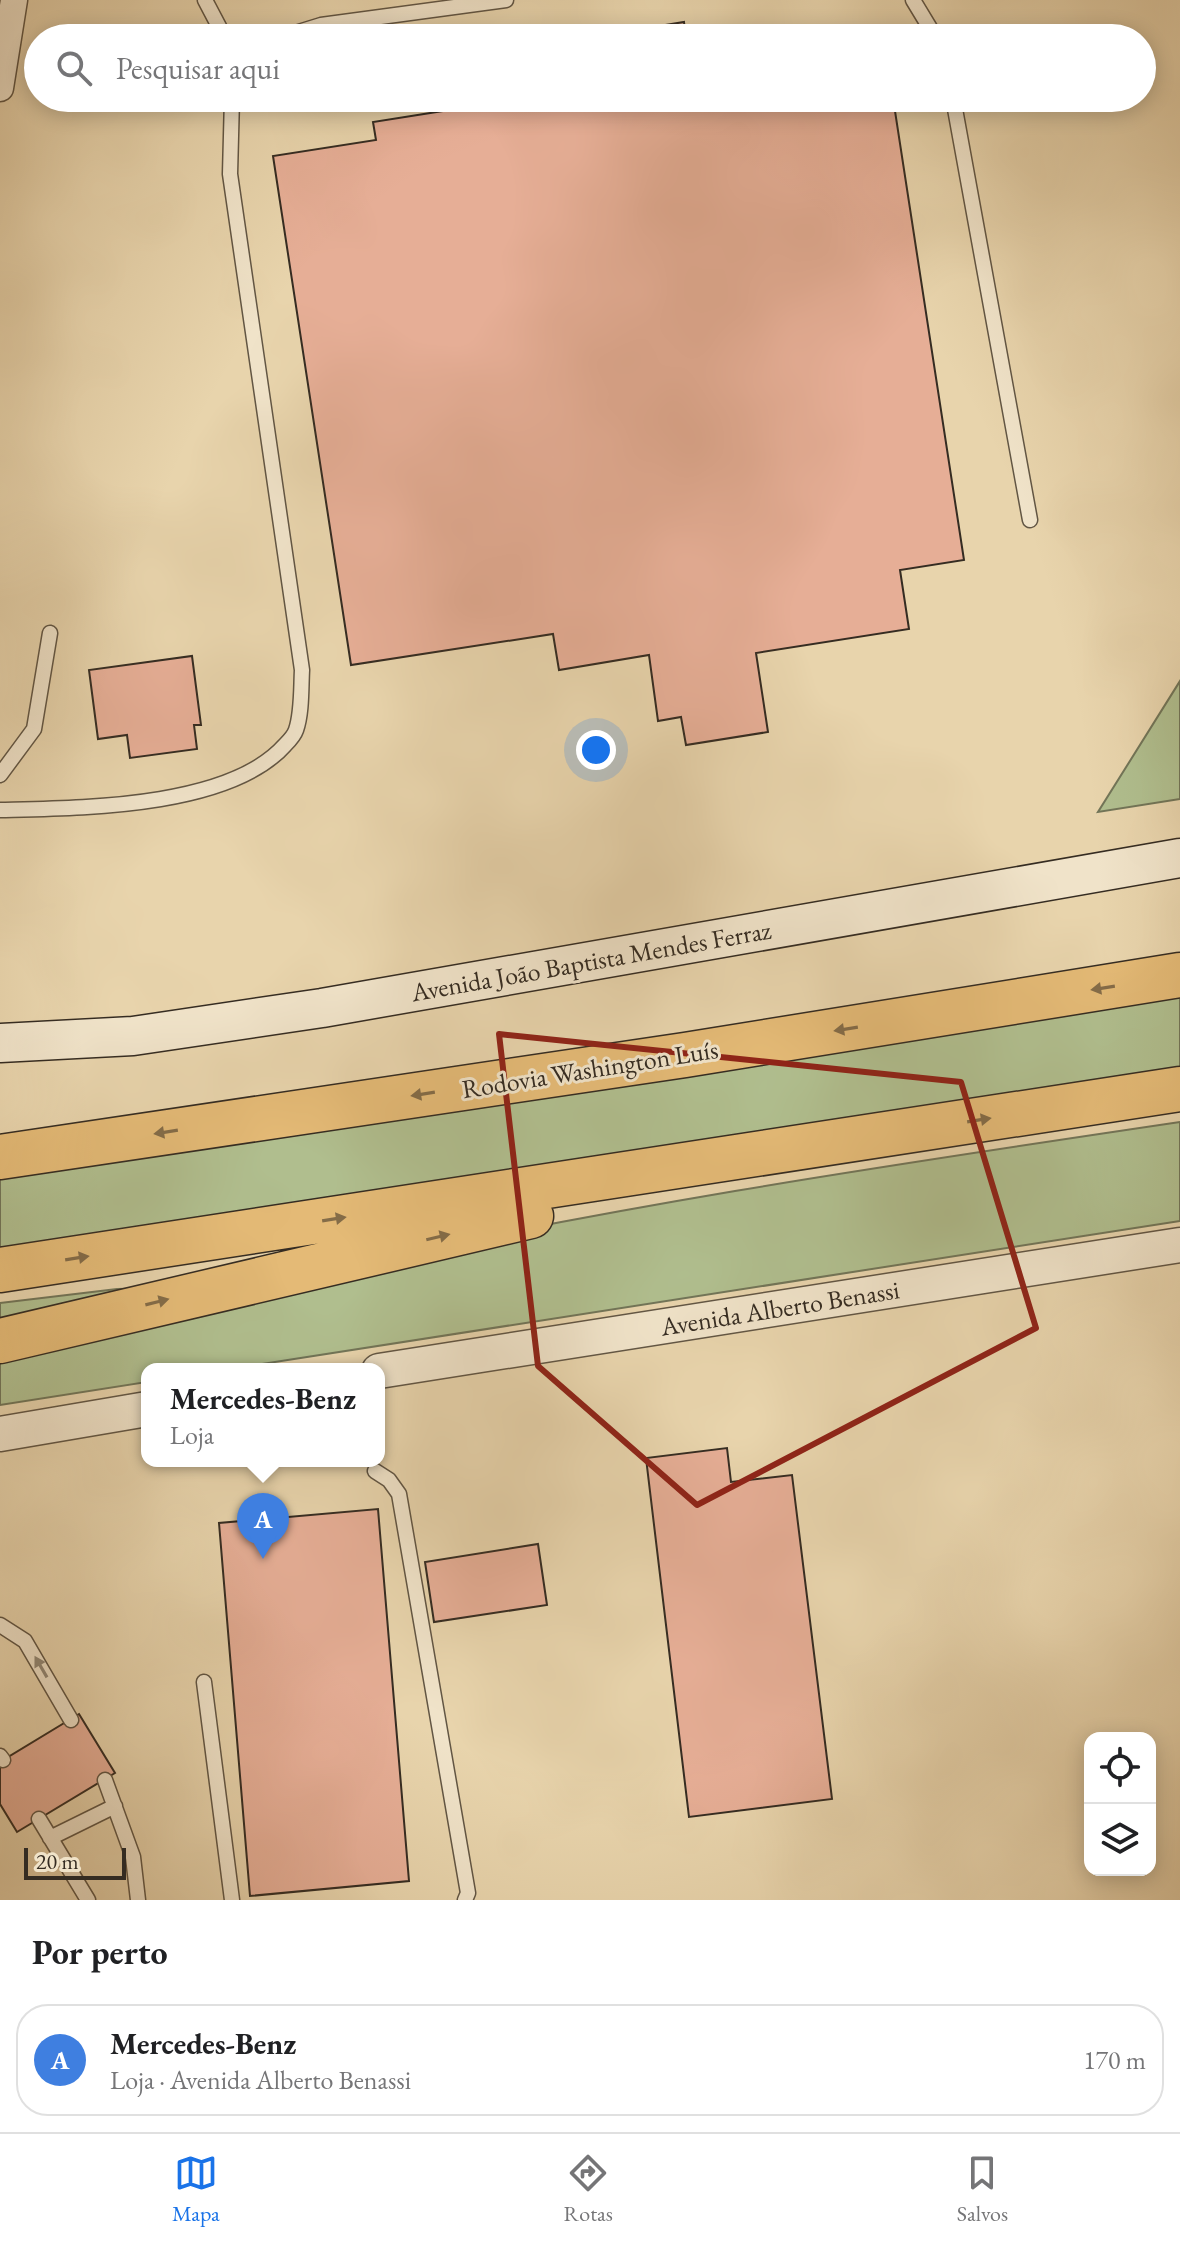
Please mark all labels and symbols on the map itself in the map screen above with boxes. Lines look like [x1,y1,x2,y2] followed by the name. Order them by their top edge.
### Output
[576,730,616,770] your location
[407,913,774,1010] street label: Avenida João Baptista Mendes Ferraz
[1090,982,1115,994] one-way arrow
[833,1023,858,1035] one-way arrow
[460,1032,720,1106] street label: Rodovia Washington Luís
[410,1088,435,1101] one-way arrow
[966,1113,991,1126] one-way arrow
[153,1126,178,1139] one-way arrow
[322,1212,347,1225] one-way arrow
[425,1230,450,1243] one-way arrow
[65,1251,90,1264] one-way arrow
[657,1272,902,1344] street label: Avenida Alberto Benassi
[145,1296,170,1308] one-way arrow
[237,1493,289,1559] pin: A
[34,1656,48,1678] one-way arrow
[24,1844,126,1880] scale bar

